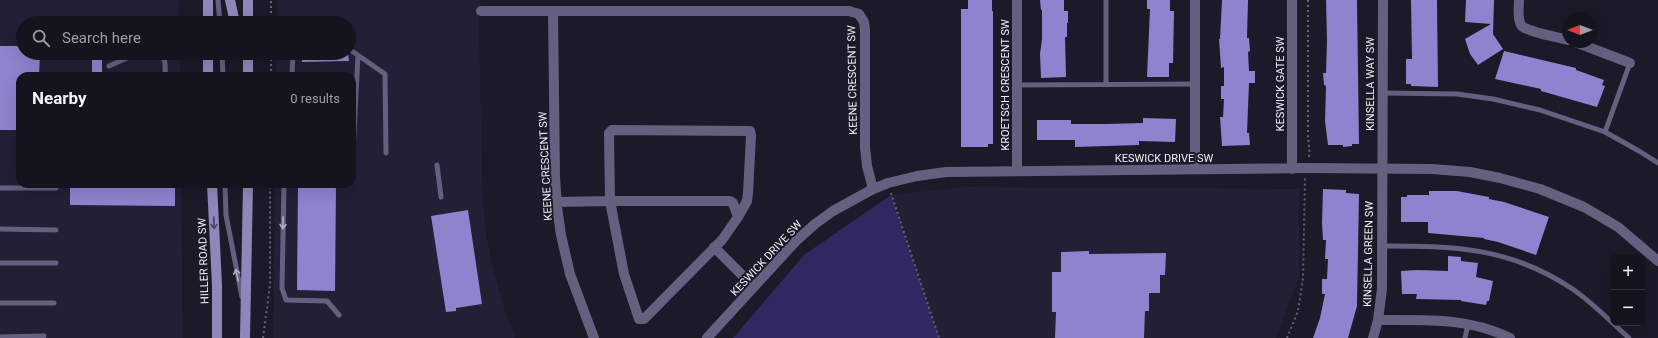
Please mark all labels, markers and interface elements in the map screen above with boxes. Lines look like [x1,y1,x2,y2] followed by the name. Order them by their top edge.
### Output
[1562,12,1598,48] north arrow
[16,16,356,60] search box
[999,19,1012,151] street label: KROETSCH CRESCENT SW
[845,25,860,135] street label: KEENE CRESCENT SW
[30,27,52,49] icon: search
[62,29,141,47] text: Search here
[1274,36,1287,132] street label: KESWICK GATE SW
[1364,37,1377,131] street label: KINSELLA WAY SW
[32,88,87,108] text: Nearby
[290,91,340,106] text: 0 results
[536,111,555,221] street label: KEENE CRESCENT SW
[1115,152,1213,165] street label: KESWICK DRIVE SW
[1361,201,1376,307] street label: KINSELLA GREEN SW
[210,216,218,229] one-way arrow
[279,216,287,229] one-way arrow
[195,217,211,304] street label: HILLER ROAD SW
[728,218,805,299] street label: KESWICK DRIVE SW
[1610,254,1646,326] map controls
[1610,254,1646,290] button: +
[233,269,241,282] one-way arrow
[1610,290,1646,326] button: −

